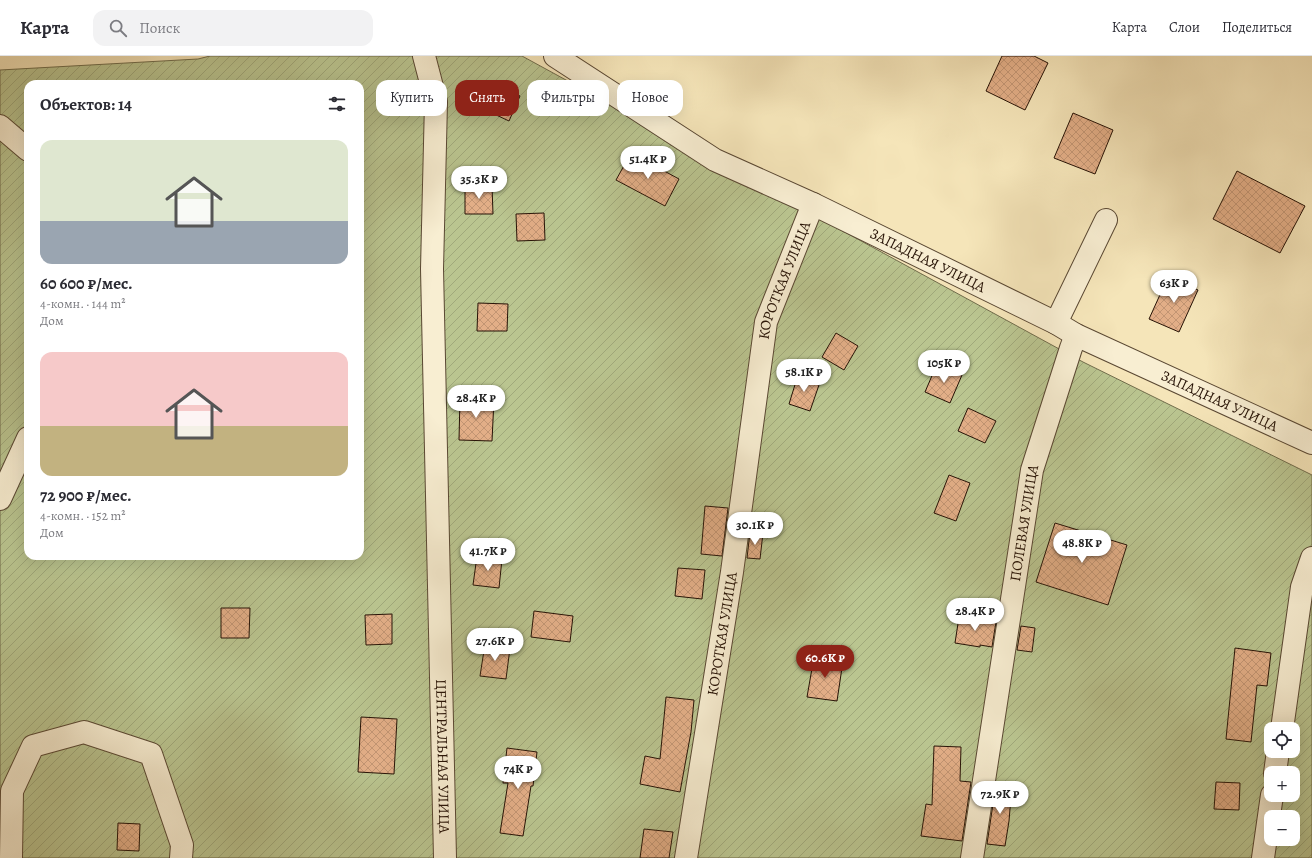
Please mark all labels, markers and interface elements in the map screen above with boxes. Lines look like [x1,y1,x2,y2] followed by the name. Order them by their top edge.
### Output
[93,10,373,46] search box
[20,15,69,41] text: Карта
[107,17,129,39] icon: search
[139,18,180,38] text: Поиск
[1112,18,1147,37] text: Карта
[1169,18,1200,37] text: Слои
[1222,18,1292,37] text: Поделиться
[376,80,447,116] chip: Купить
[455,80,519,116] chip: Снять
[527,80,609,116] chip: Фильтры
[617,80,683,116] chip: Новое
[40,93,132,116] text: Объектов: 14
[326,93,348,115] icon: filters
[611,146,685,180] pin: 51.4K ₽
[629,150,667,167] text: 51.4K ₽
[158,166,230,238] icon: home
[442,166,516,200] pin: 35.3K ₽
[460,170,498,187] text: 35.3K ₽
[754,218,815,341] street label: КОРОТКАЯ УЛИЦА
[866,223,989,297] street label: ЗАПАДНАЯ УЛИЦА
[1146,270,1202,304] pin: 63K ₽
[40,272,133,295] text: 60 600 ₽/мес.
[1159,274,1189,291] text: 63K ₽
[40,295,126,312] text: 4-комн. · 144 m²
[40,312,64,329] text: Дом
[911,350,977,384] pin: 105K ₽
[927,354,961,371] text: 105K ₽
[767,359,841,393] pin: 58.1K ₽
[785,363,823,380] text: 58.1K ₽
[1158,365,1281,436] street label: ЗАПАДНАЯ УЛИЦА
[158,378,230,450] icon: home
[439,385,513,419] pin: 28.4K ₽
[456,389,496,406] text: 28.4K ₽
[1005,462,1043,583] street label: ПОЛЕВАЯ УЛИЦА
[40,484,132,507] text: 72 900 ₽/мес.
[40,507,125,524] text: 4-комн. · 152 m²
[718,512,792,546] pin: 30.1K ₽
[736,516,774,533] text: 30.1K ₽
[40,524,64,541] text: Дом
[1045,530,1119,564] pin: 48.8K ₽
[1062,534,1102,551] text: 48.8K ₽
[451,538,525,572] pin: 41.7K ₽
[469,542,507,559] text: 41.7K ₽
[702,570,742,697] street label: КОРОТКАЯ УЛИЦА
[938,598,1012,632] pin: 28.4K ₽
[955,602,995,619] text: 28.4K ₽
[458,628,532,662] pin: 27.6K ₽
[476,632,514,649] text: 27.6K ₽
[788,645,862,679] pin: 60.6K ₽
[805,649,845,666] text: 60.6K ₽
[431,679,454,834] street label: ЦЕНТРАЛЬНАЯ УЛИЦА
[1264,722,1300,846] map controls
[1264,722,1300,758] button: locate
[490,756,546,790] pin: 74K ₽
[503,760,533,777] text: 74K ₽
[1264,766,1300,802] button: +
[963,781,1037,815] pin: 72.9K ₽
[981,785,1019,802] text: 72.9K ₽
[1264,810,1300,846] button: −

